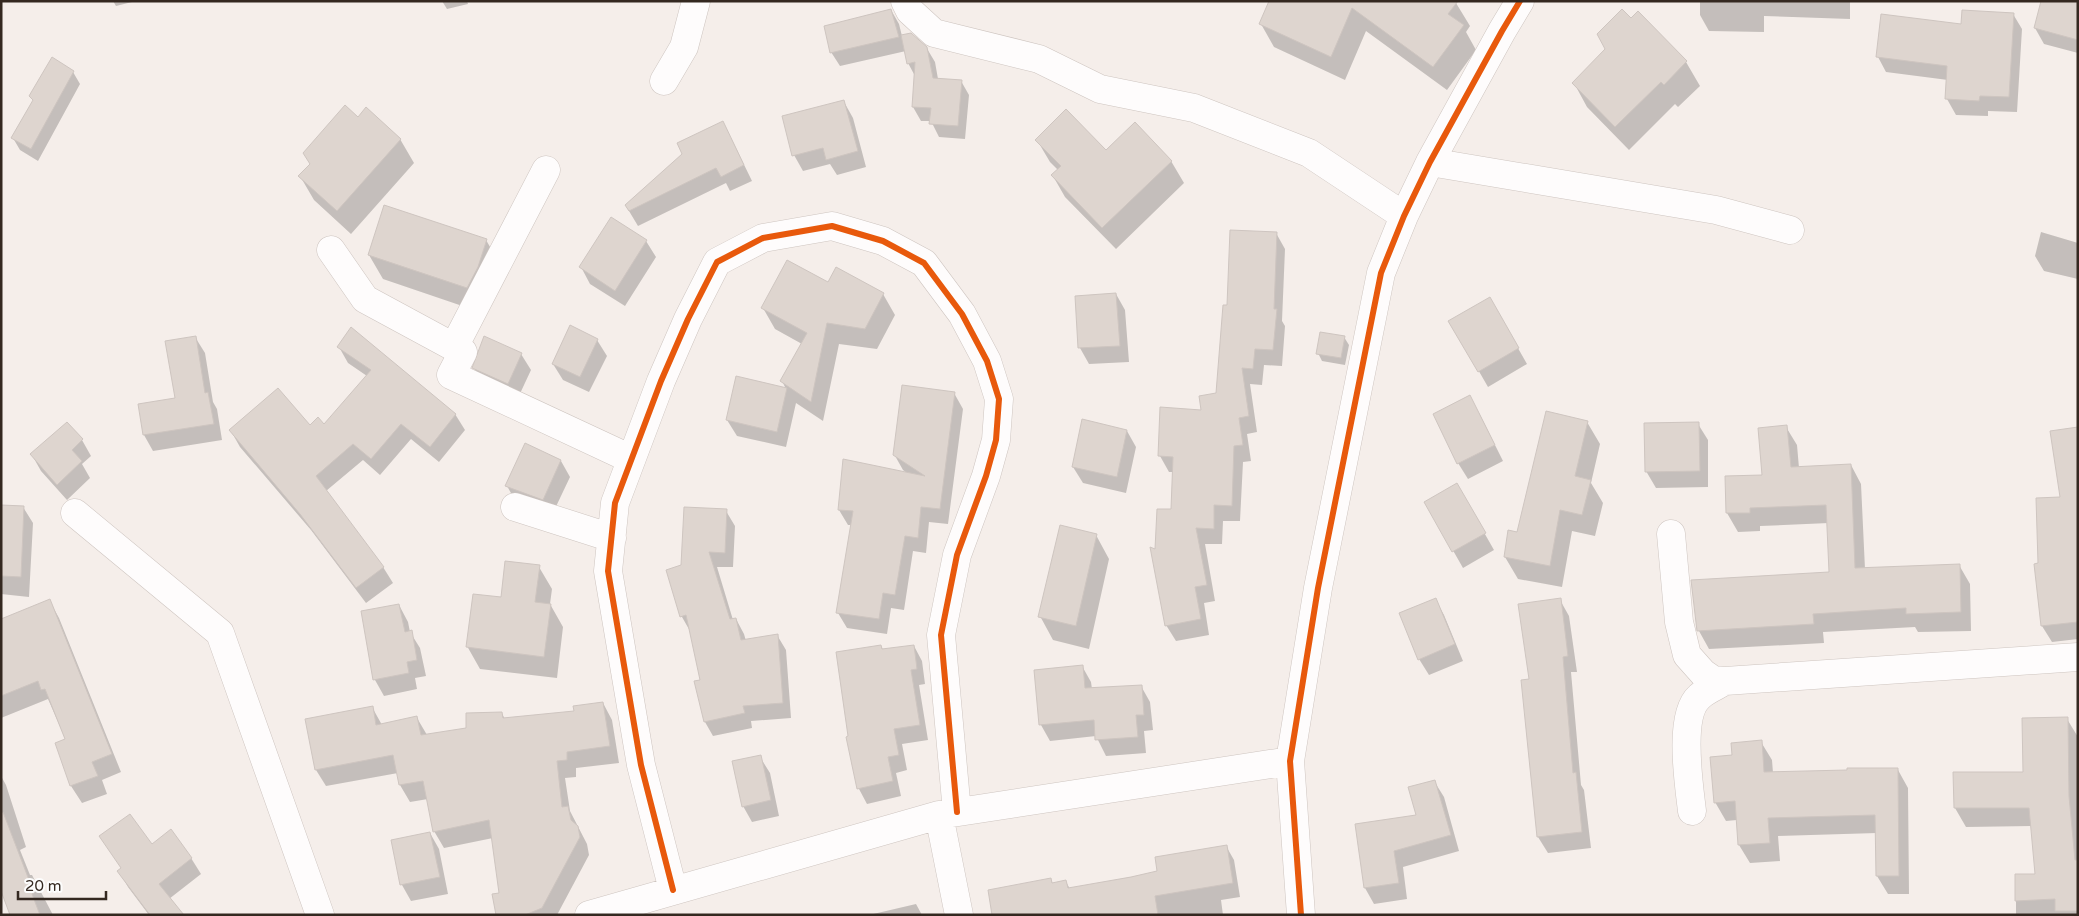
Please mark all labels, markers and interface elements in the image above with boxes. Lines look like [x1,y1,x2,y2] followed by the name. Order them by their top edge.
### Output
[18,868,105,900] scale bar
[25,877,62,895] text: 20 m

